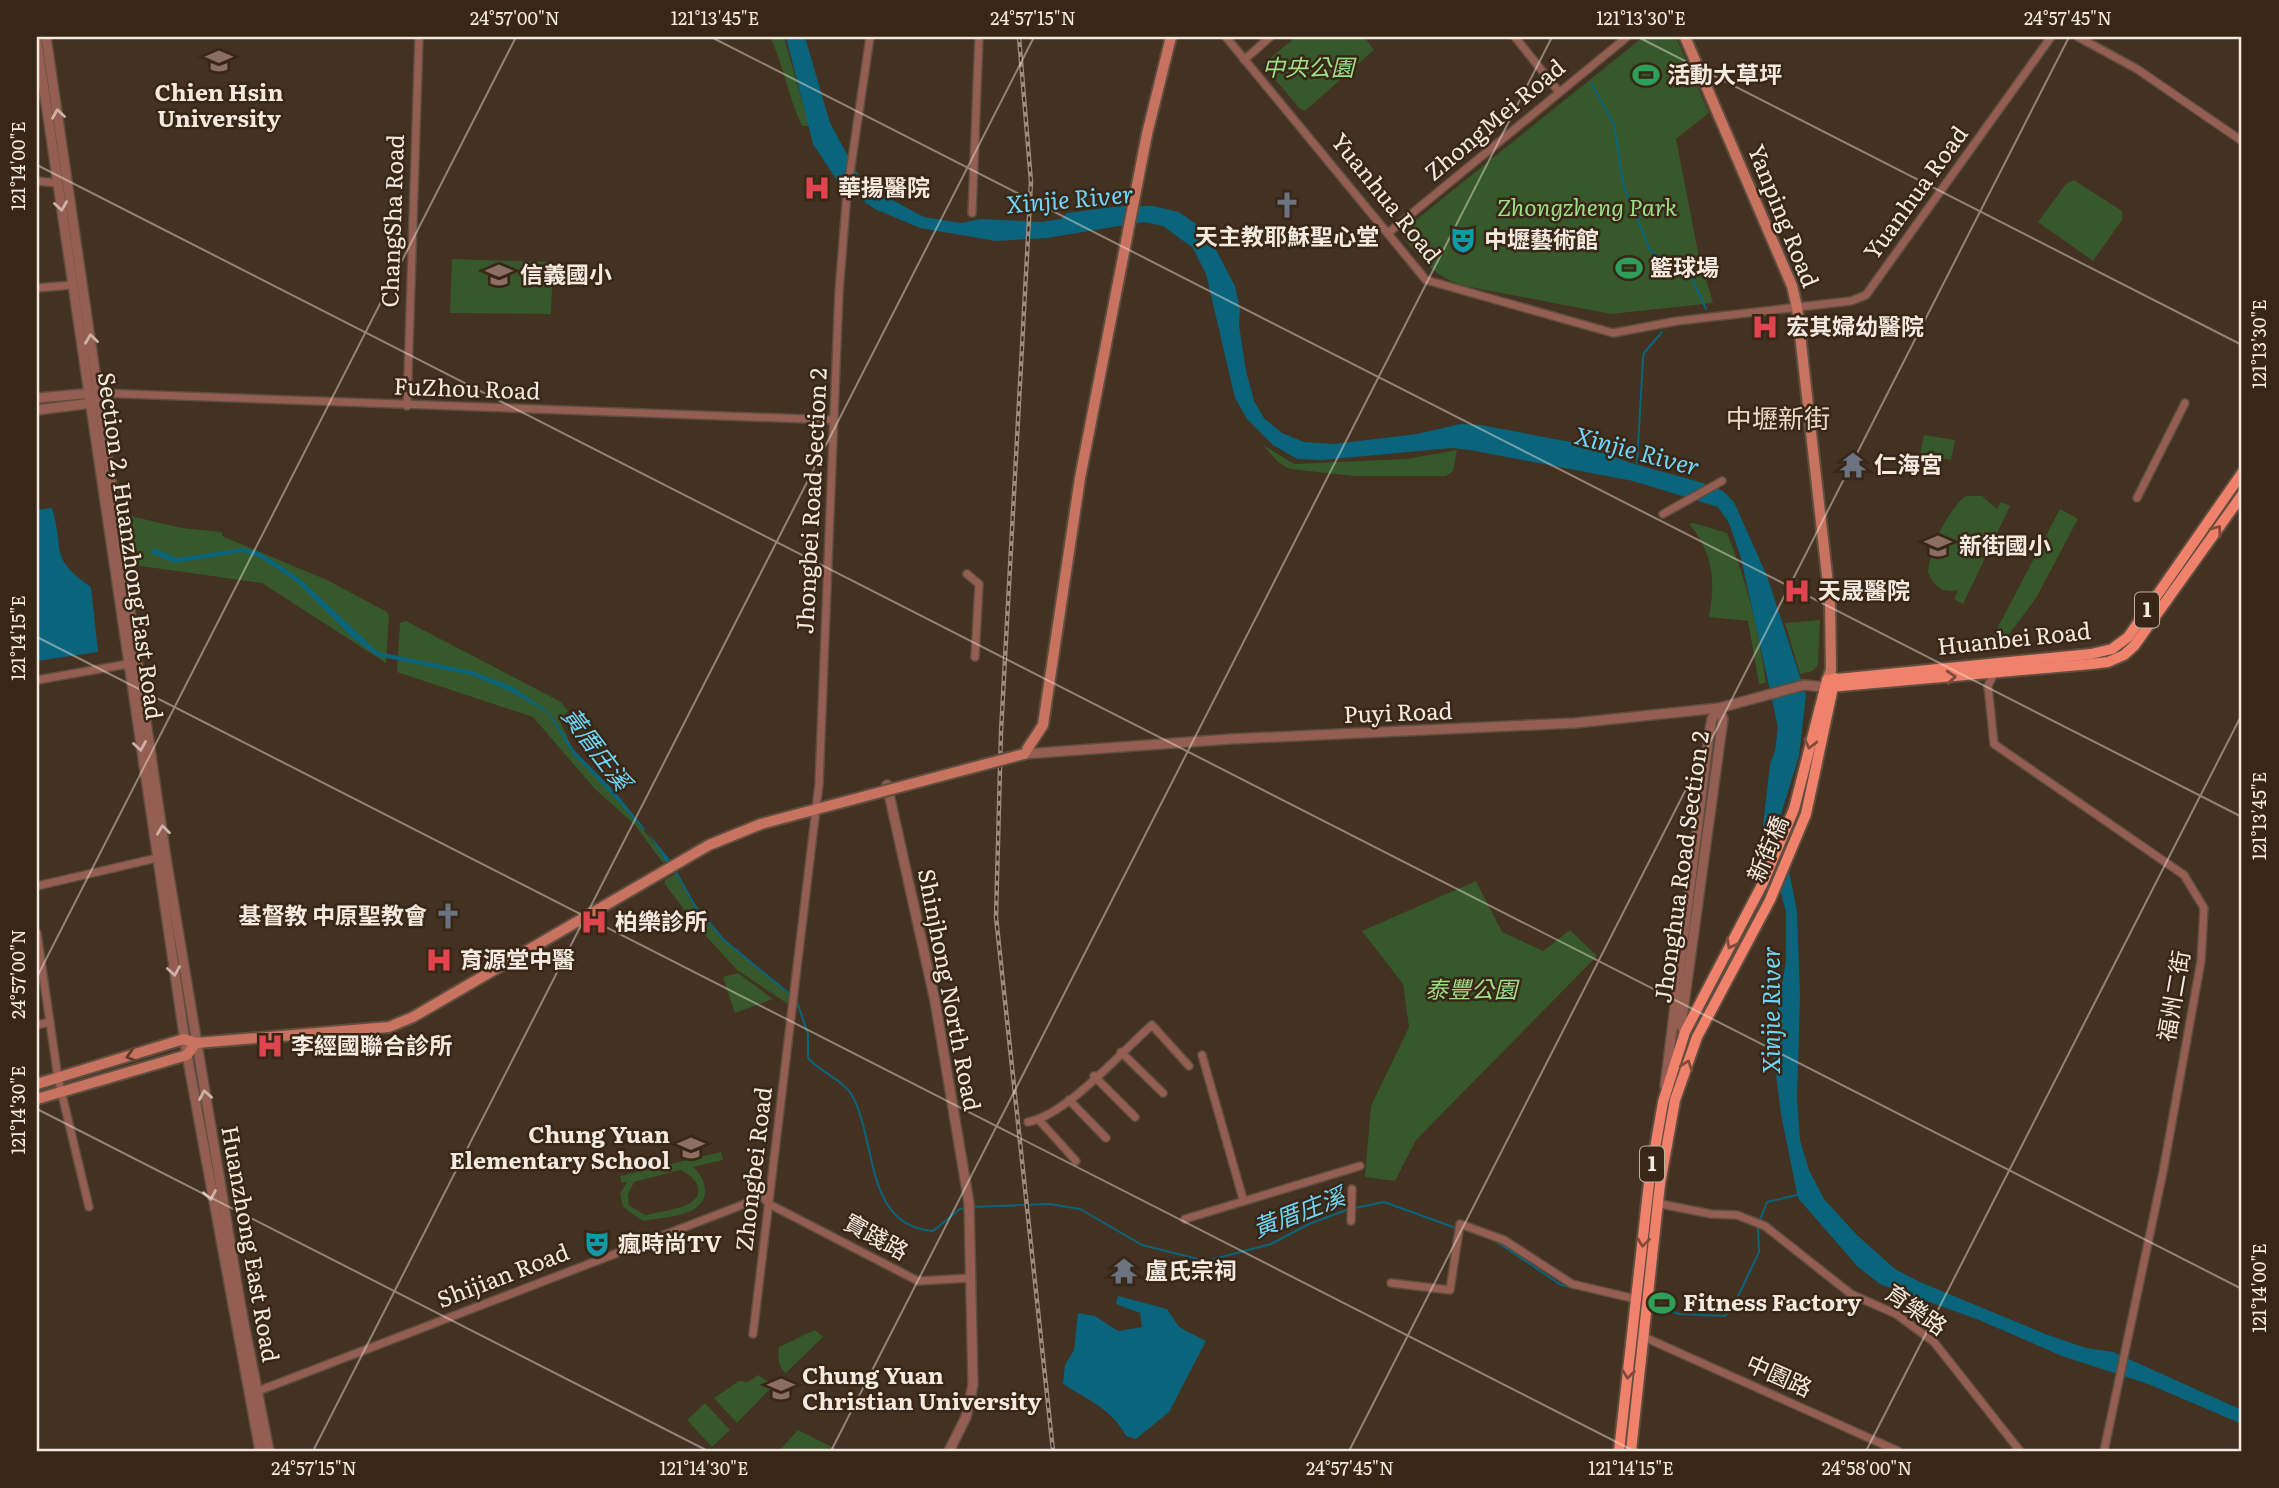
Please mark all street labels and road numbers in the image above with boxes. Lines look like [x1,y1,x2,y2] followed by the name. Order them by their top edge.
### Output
[1416,49,1571,187] street label: ZhongMei Road
[1854,118,1975,266] street label: Yuanhua Road
[1324,124,1451,269] street label: Yuanhua Road
[371,134,411,308] street label: ChangSha Road
[1741,139,1829,292] street label: Yanping Road
[393,367,541,407] street label: FuZhou Road
[786,367,834,635] street label: Jhongbei Road Section 2
[91,370,173,722] street label: Section 2, Huanzhong East Road
[2135,592,2159,628] road number: 1
[1935,612,2092,662] street label: Huanbei Road
[1343,692,1453,730] street label: Puyi Road
[1644,728,1716,1005] street label: Jhonghua Road Section 2
[1737,810,1795,887] street label: 新街橋
[911,866,991,1114] street label: Shinjhong North Road
[2147,947,2197,1044] street label: 福州二街
[725,1085,779,1253] street label: Zhongbei Road
[214,1123,290,1365] street label: Huanzhong East Road
[1640,1146,1664,1182] road number: 1
[839,1204,915,1267] street label: 實踐路
[431,1233,573,1315] street label: Shijian Road
[1879,1275,1955,1342] street label: 育樂路
[1741,1345,1818,1404] street label: 中園路

